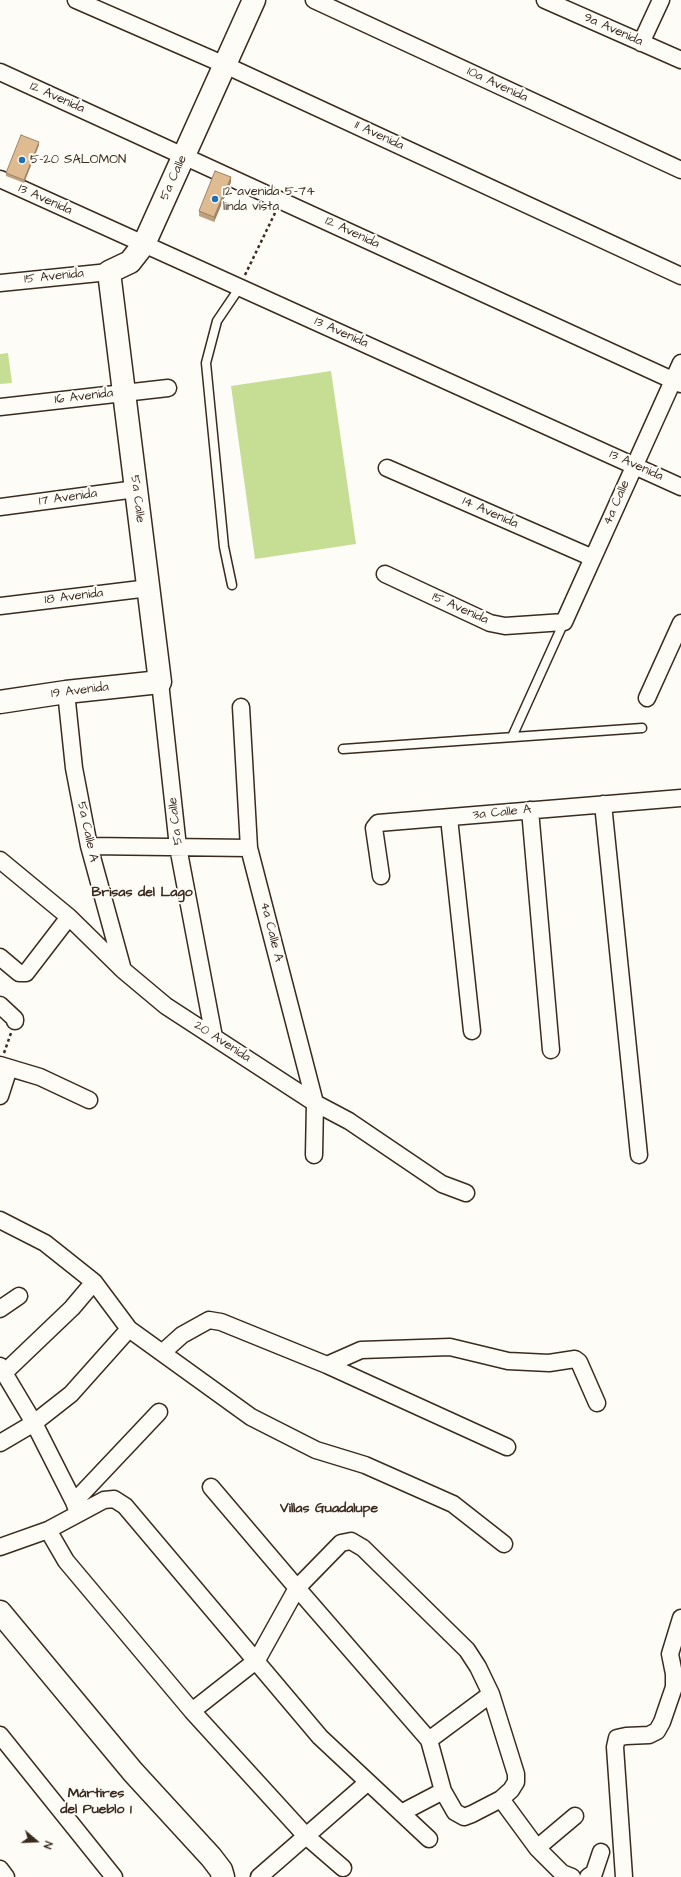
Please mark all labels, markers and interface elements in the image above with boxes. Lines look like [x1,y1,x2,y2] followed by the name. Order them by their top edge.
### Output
[581,10,645,50] street label: 9a Avenida
[464,64,530,106] street label: 10a Avenida
[27,79,87,117] street label: 12 Avenida
[352,118,406,154] street label: 11 Avenida
[30,152,126,168] place label: 5-20 SALOMON
[157,153,191,203] street label: 5a Calle
[17,155,27,165] marker: 5-20 SALOMON
[16,181,74,219] street label: 13 Avenida
[223,184,315,215] place label: 12 avenida 5-74 linda vista
[210,194,220,204] marker: 12 avenida 5-74 linda vista
[322,214,382,252] street label: 12 Avenida
[23,266,85,288] street label: 15 Avenida
[312,314,370,352] street label: 13 Avenida
[54,386,114,408] street label: 16 Avenida
[607,447,665,485] street label: 13 Avenida
[126,474,148,524] street label: 5a Calle
[600,478,634,528] street label: 4a Calle
[38,486,98,510] street label: 17 Avenida
[460,494,520,532] street label: 14 Avenida
[44,586,104,608] street label: 18 Avenida
[429,590,491,628] street label: 15 Avenida
[50,680,110,702] street label: 19 Avenida
[165,796,187,846] street label: 5a Calle
[73,800,101,864] street label: 5a Calle A
[472,802,532,824] street label: 3a Calle A
[91,885,193,901] district label: Brisas del Lago
[256,900,286,964] street label: 4a Calle A
[191,1018,253,1066] street label: 20 Avenida
[280,1501,378,1517] district label: Villas Guadalupe
[60,1786,132,1818] district label: Mártires del Pueblo 1
[16,1821,56,1861] north arrow
[40,1839,56,1851] text: N

